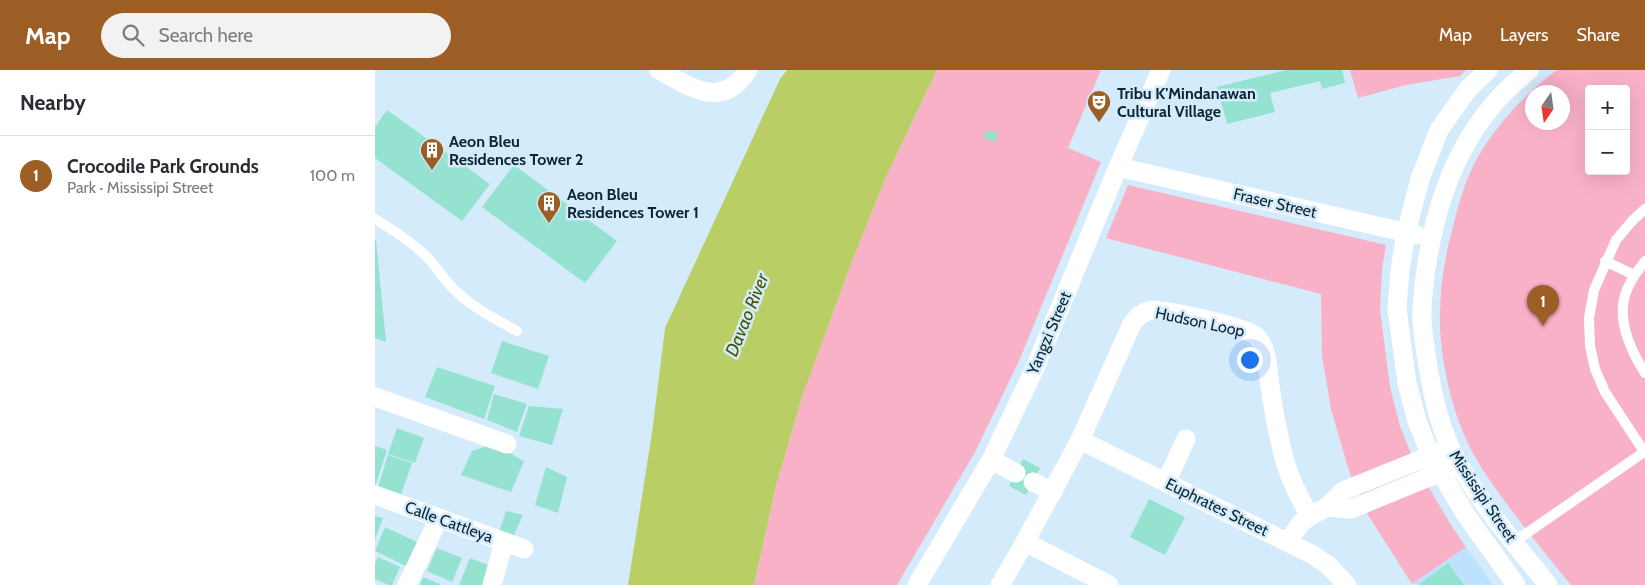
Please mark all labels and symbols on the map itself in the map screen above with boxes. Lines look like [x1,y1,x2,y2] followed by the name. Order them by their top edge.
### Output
[1117,84,1256,121] place label: Tribu K'Mindanawan Cultural Village
[1525,85,1570,130] north arrow
[1086,89,1112,123] theatre icon: Tribu K'Mindanawan Cultural Village
[449,132,583,169] place label: Aeon Bleu Residences Tower 2
[419,137,445,171] building icon: Aeon Bleu Residences Tower 2
[1232,184,1319,222] street label: Fraser Street
[567,185,699,222] place label: Aeon Bleu Residences Tower 1
[536,190,562,224] building icon: Aeon Bleu Residences Tower 1
[720,269,774,360] water label: Davao River
[1527,285,1559,326] pin: 1
[1023,288,1075,378] street label: Yangzi Street
[1154,303,1246,341] street label: Hudson Loop
[1237,347,1263,373] your location
[1445,447,1521,546] street label: Mississipi Street
[1163,474,1272,540] street label: Euphrates Street
[402,497,496,547] street label: Calle Cattleya

